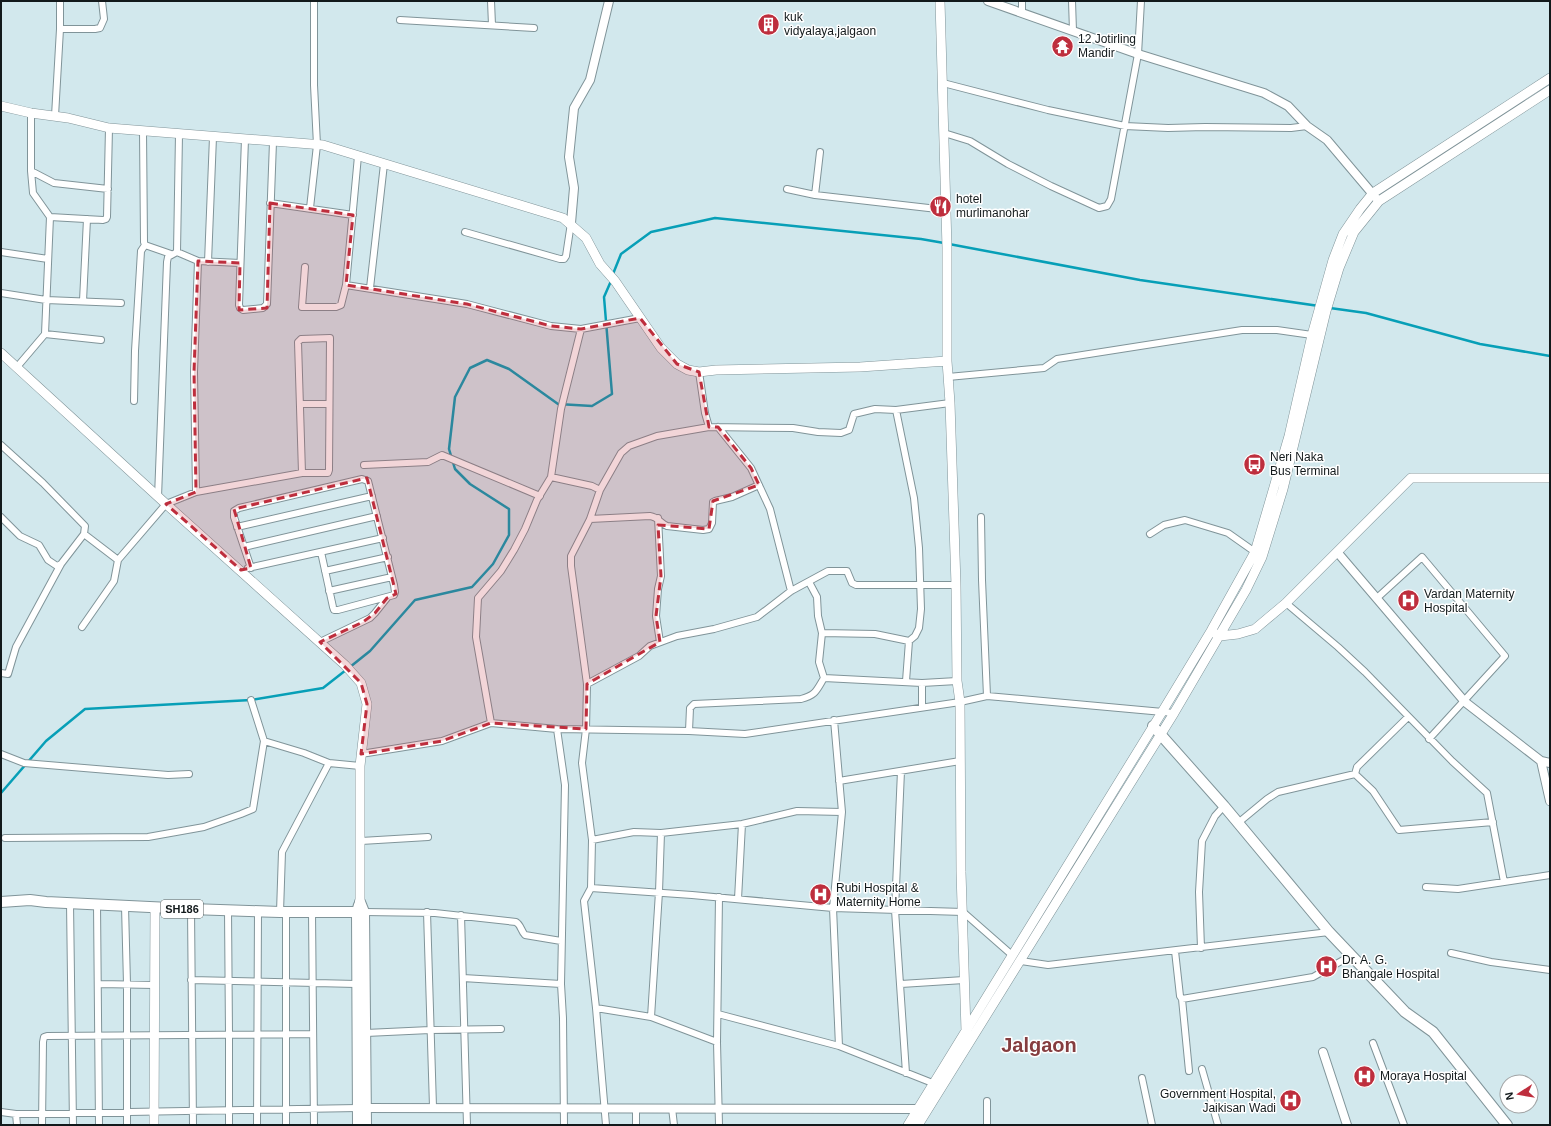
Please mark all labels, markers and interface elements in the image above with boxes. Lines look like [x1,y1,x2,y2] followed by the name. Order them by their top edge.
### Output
[784,10,876,38] place label: kuk vidyalaya,jalgaon
[755,11,781,37] building icon: kuk vidyalaya,jalgaon
[1078,32,1136,60] place label: 12 Jotirling Mandir
[1049,33,1075,59] temple icon: 12 Jotirling Mandir
[956,192,1029,220] place label: hotel murlimanohar
[928,193,954,219] restaurant icon: hotel murlimanohar
[1270,450,1339,478] place label: Neri Naka Bus Terminal
[1241,451,1267,477] bus stop icon: Neri Naka Bus Terminal
[1424,587,1515,615] place label: Vardan Maternity Hospital
[1395,588,1421,614] hospital icon: Vardan Maternity Hospital
[836,881,921,909] place label: Rubi Hospital & Maternity Home
[808,882,834,908] hospital icon: Rubi Hospital & Maternity Home
[161,900,203,918] road number: SH186
[1342,953,1439,981] place label: Dr. A. G. Bhangale Hospital
[1313,954,1339,980] hospital icon: Dr. A. G. Bhangale Hospital
[1001,1034,1077,1056] district label: Jalgaon
[1351,1063,1377,1089] hospital icon: Moraya Hospital
[1380,1069,1467,1083] place label: Moraya Hospital
[1499,1074,1539,1114] north arrow
[1160,1087,1276,1115] place label: Government Hospital, Jaikisan Wadi
[1278,1088,1304,1114] hospital icon: Government Hospital, Jaikisan Wadi
[1503,1091,1516,1101] text: N

